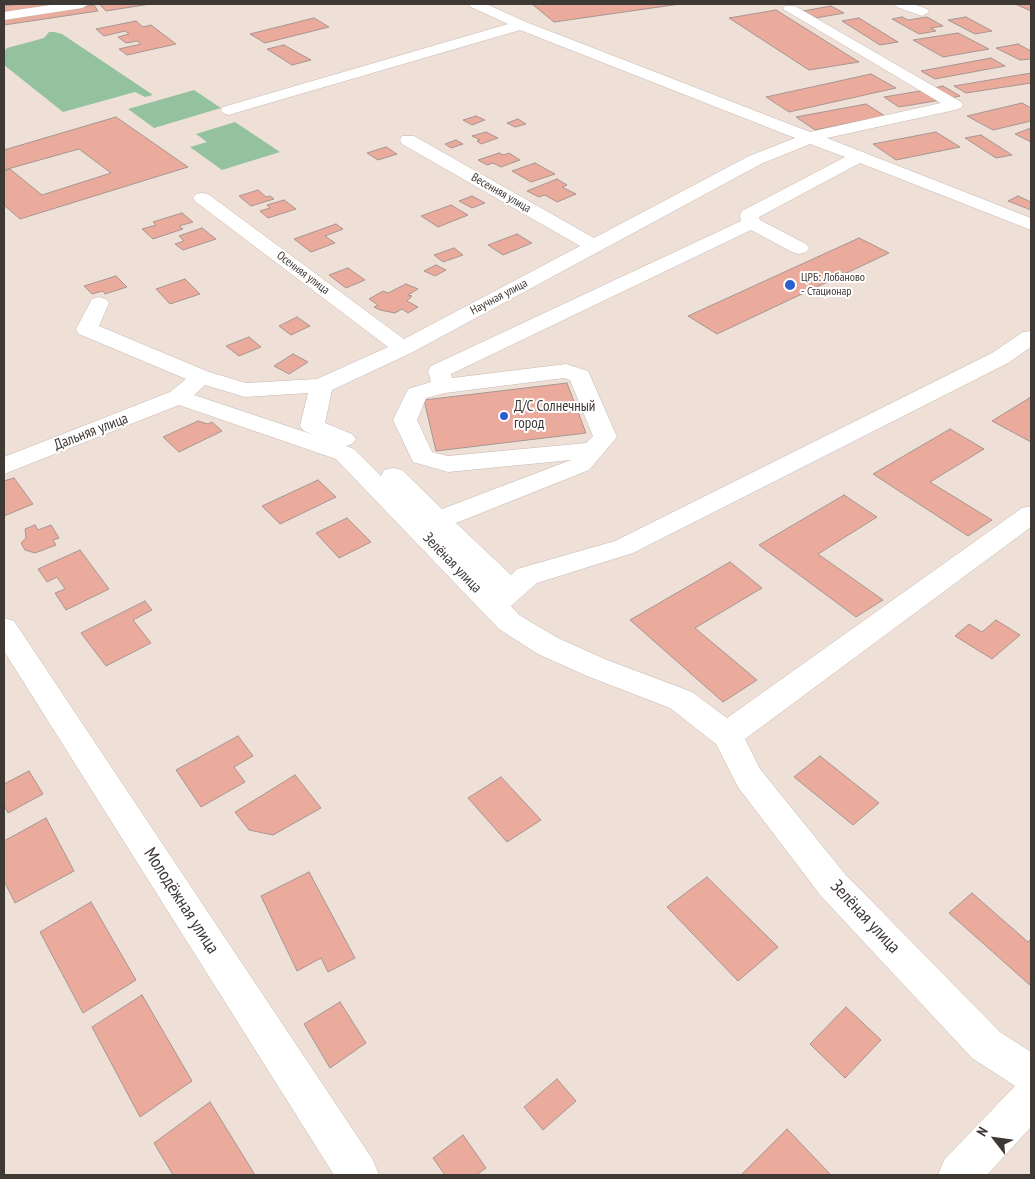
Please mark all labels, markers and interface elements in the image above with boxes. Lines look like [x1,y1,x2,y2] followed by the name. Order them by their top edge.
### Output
[469,170,533,216] street label: Весенняя улица
[274,248,332,298] street label: Осенняя улица
[801,271,865,299] place label: ЦРБ: Лобаново - Стационар
[468,276,530,318] street label: Научная улица
[783,278,797,292] marker: ЦРБ: Лобаново - Стационар
[514,398,595,433] place label: Д/С Солнечный город
[51,410,131,454] street label: Дальняя улица
[498,410,510,422] marker: Д/С Солнечный город
[419,529,485,597] street label: Зелёная улица
[139,844,223,958] street label: Молодёжная улица
[826,876,904,958] street label: Зелёная улица
[970,1114,1020,1164] north arrow
[972,1124,992,1139] text: N

